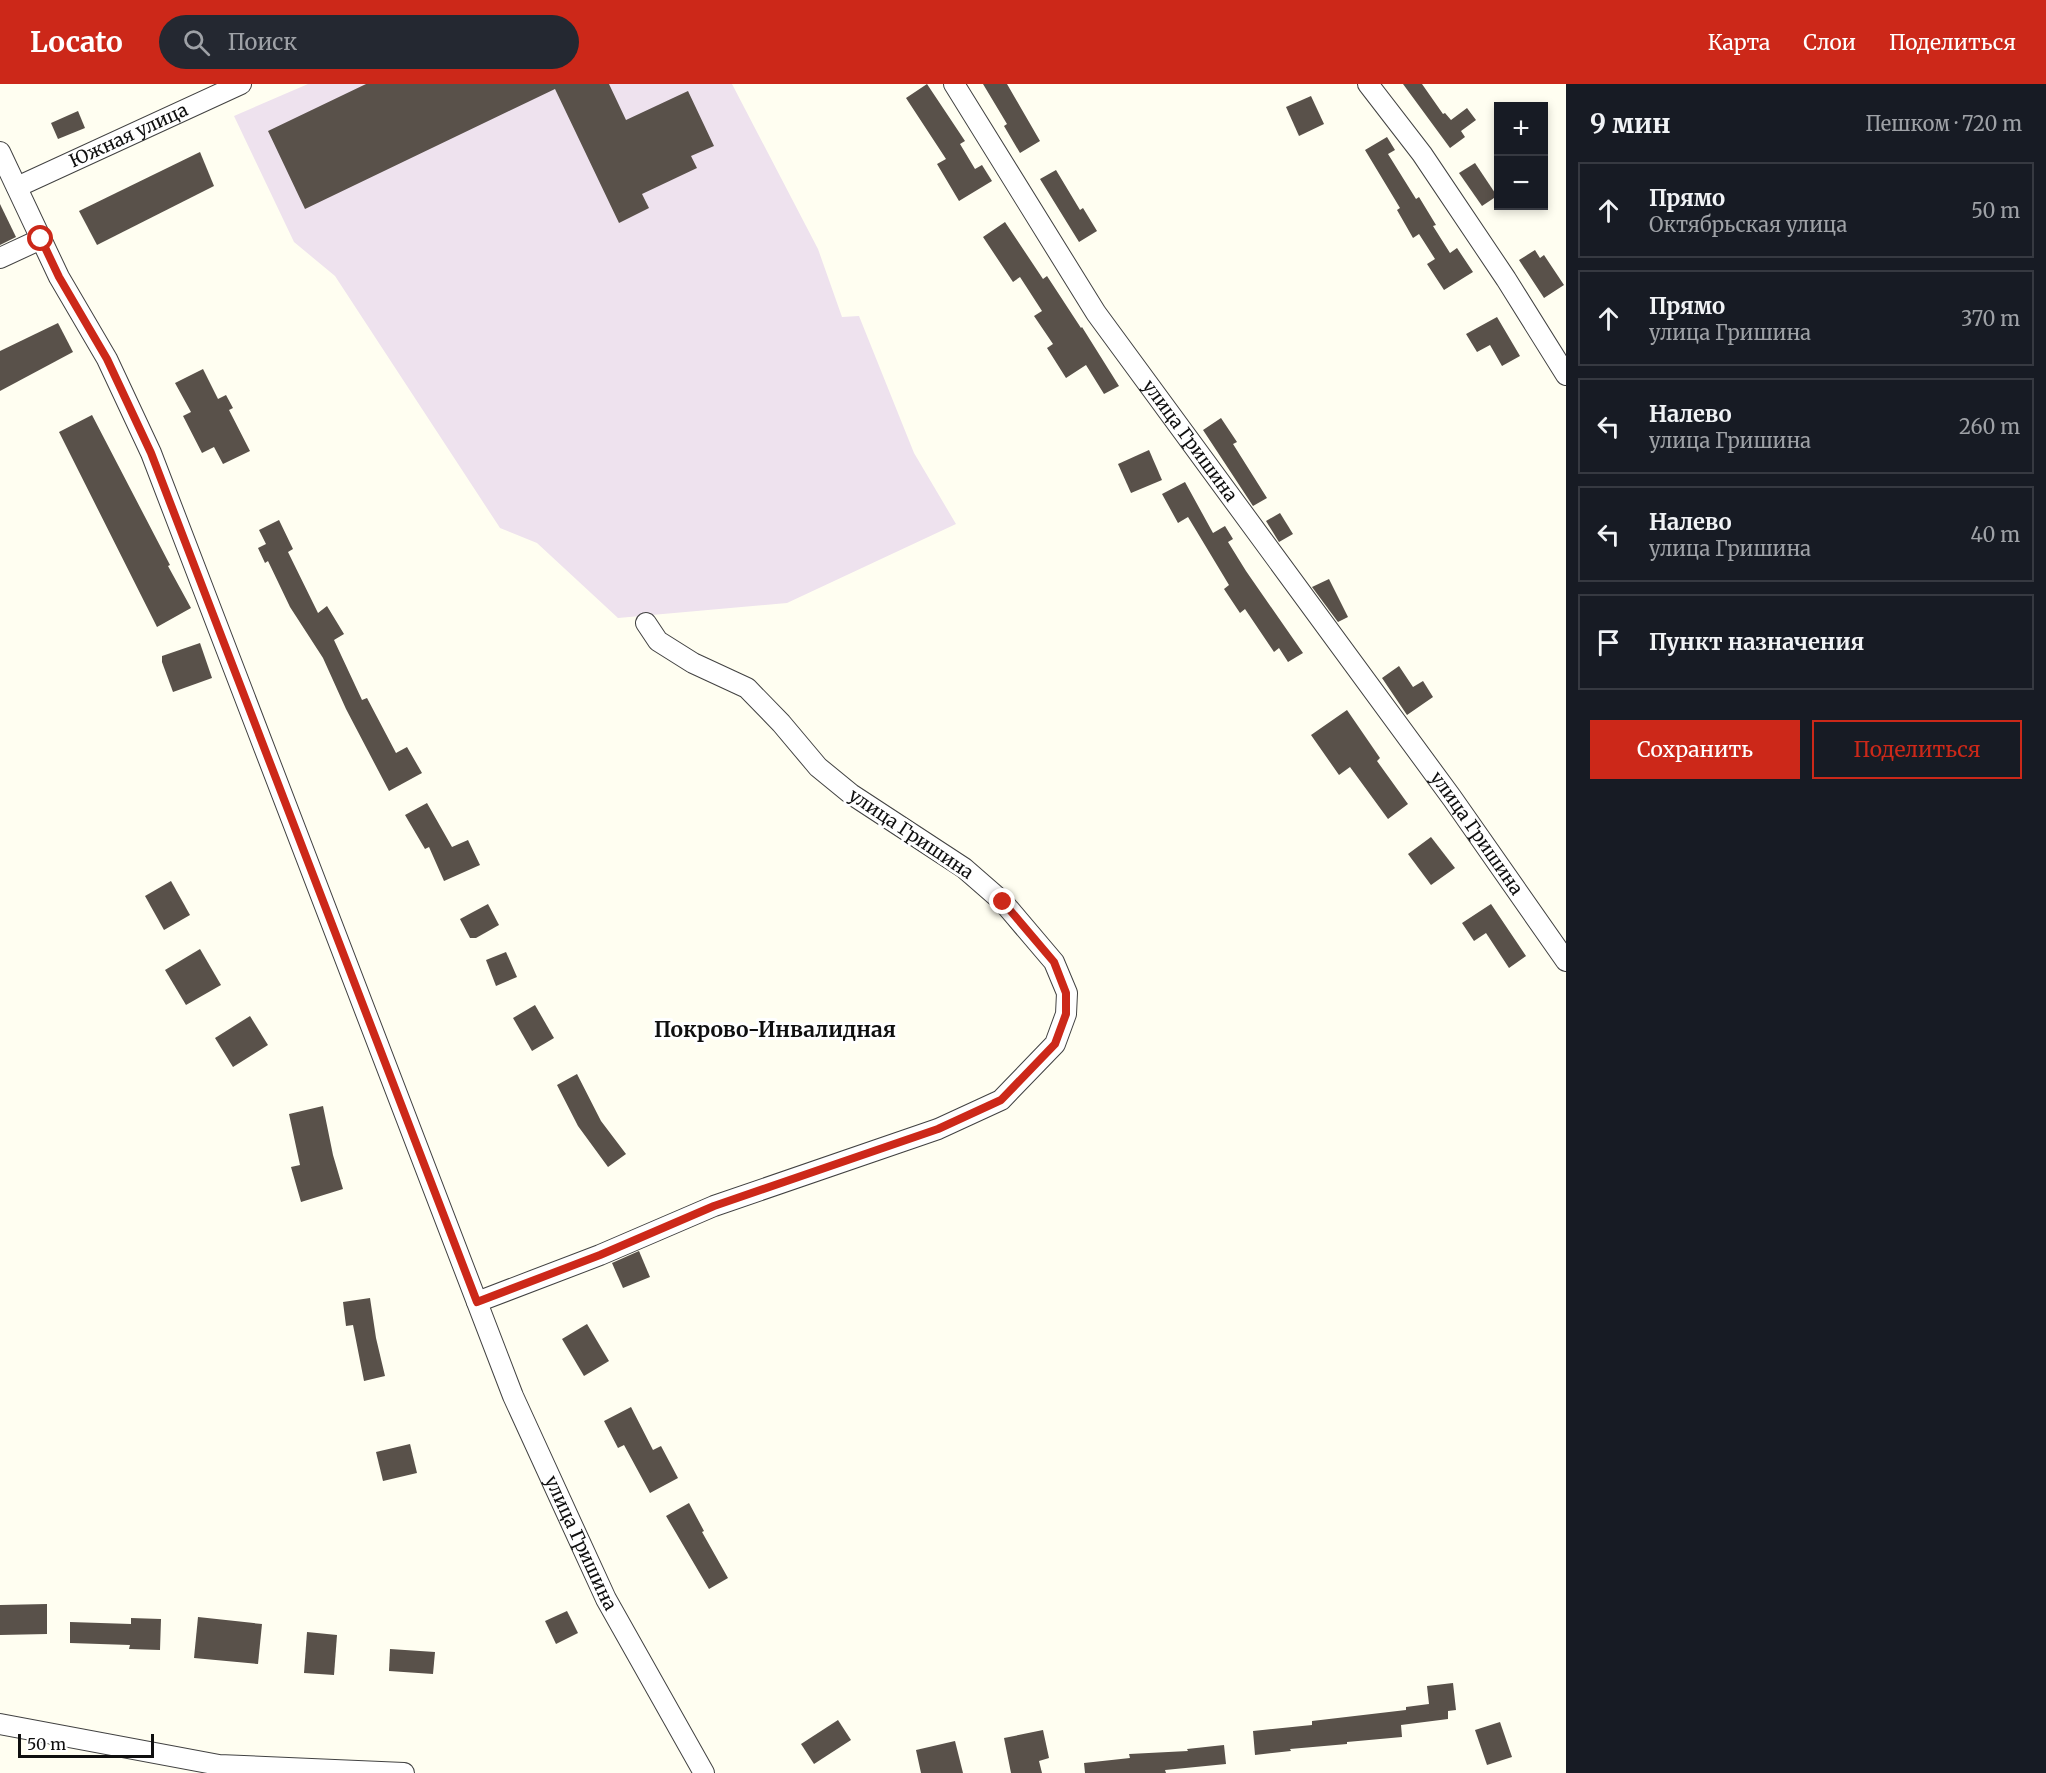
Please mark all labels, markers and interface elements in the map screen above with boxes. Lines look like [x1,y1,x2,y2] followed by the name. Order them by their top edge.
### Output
[159,15,579,69] search box
[30,24,123,60] text: Locato
[180,26,213,59] icon: search
[228,28,297,56] text: Поиск
[1708,29,1770,56] text: Карта
[1803,29,1856,56] text: Слои
[1889,29,2016,56] text: Поделиться
[66,98,192,172] street label: Южная улица
[1494,102,1548,210] map controls
[1494,102,1548,156] button: +
[1590,107,1671,140] text: 9 мин
[1865,111,2022,136] text: Пешком · 720 m
[1494,156,1548,210] button: −
[1649,184,1725,212] text: Прямо
[1592,194,1625,227] icon: ahead
[1971,198,2020,223] text: 50 m
[1649,212,1847,237] text: Октябрьская улица
[27,225,53,251] route start
[1649,292,1725,320] text: Прямо
[1592,302,1625,335] icon: ahead
[1961,306,2020,331] text: 370 m
[1649,320,1811,345] text: улица Гришина
[1138,375,1243,506] street label: улица Гришина
[1649,400,1732,428] text: Налево
[1592,410,1625,443] icon: left
[1959,414,2020,439] text: 260 m
[1649,428,1811,453] text: улица Гришина
[1649,508,1732,536] text: Налево
[1592,518,1625,551] icon: left
[1970,522,2020,547] text: 40 m
[1649,536,1811,561] text: улица Гришина
[1592,626,1625,659] icon: arrive
[1649,628,1864,656] text: Пункт назначения
[1590,720,1800,779] button: Сохранить
[1812,720,2022,779] button: Поделиться
[1425,767,1528,899] street label: улица Гришина
[844,783,978,884] street label: улица Гришина
[989,888,1015,914] route end
[654,1016,896,1043] district label: Покрово-Инвалидная
[540,1472,622,1615] street label: улица Гришина
[18,1731,154,1758] scale bar
[27,1734,66,1754] text: 50 m

